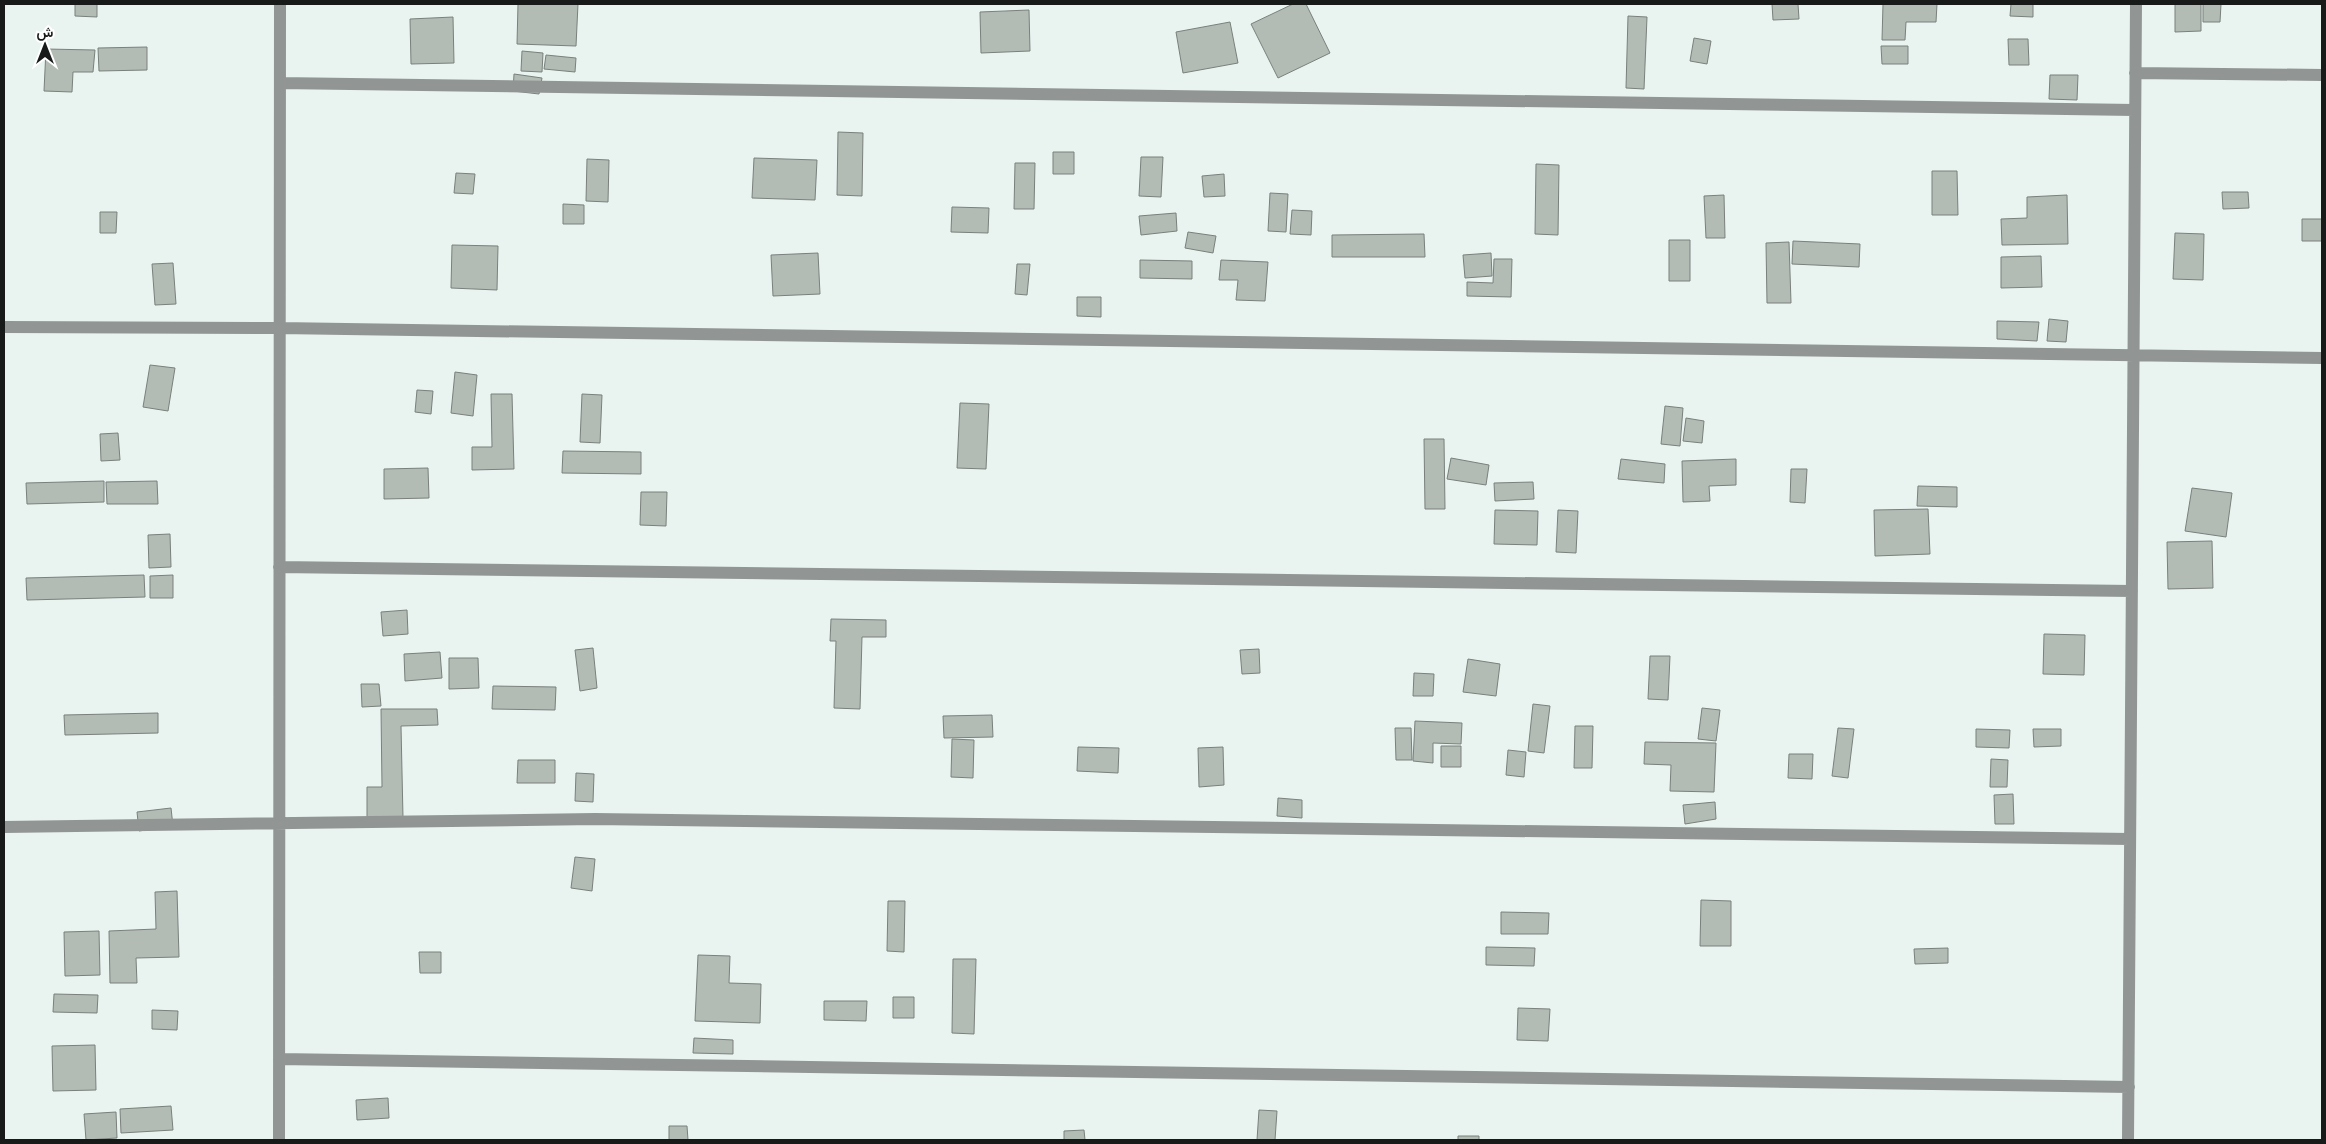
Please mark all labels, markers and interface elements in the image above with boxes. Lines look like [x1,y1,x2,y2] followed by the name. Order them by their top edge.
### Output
[20,20,70,70] north arrow
[37,23,54,41] text: ش

